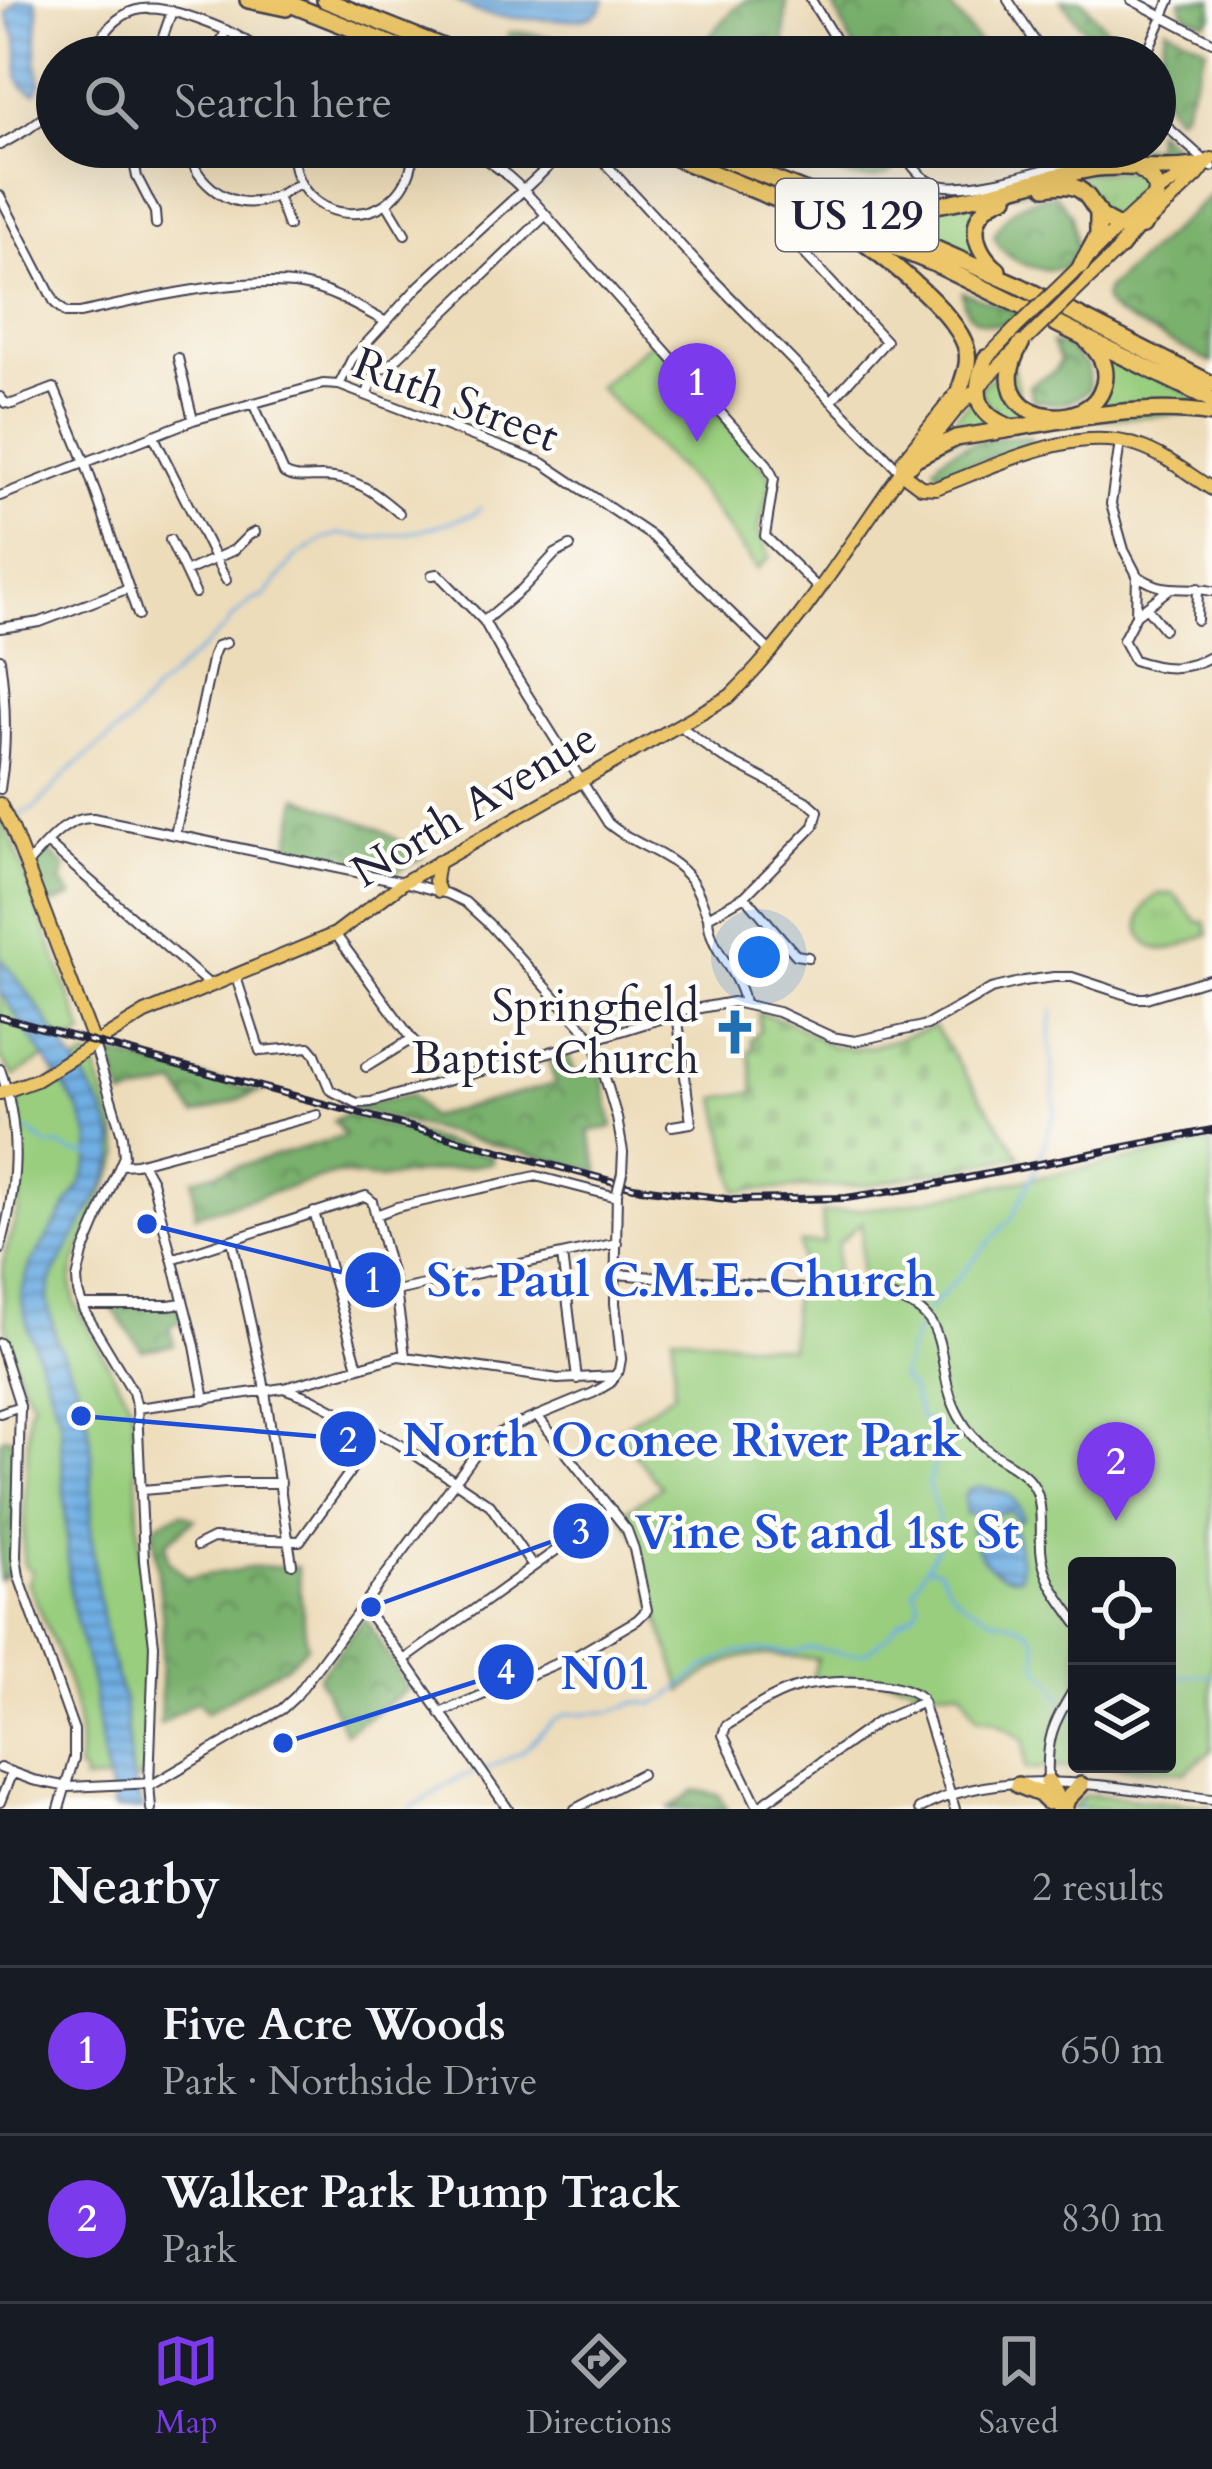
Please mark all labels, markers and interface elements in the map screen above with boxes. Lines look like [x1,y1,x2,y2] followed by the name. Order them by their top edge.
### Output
[36,36,1176,168] search box
[78,69,144,135] icon: search
[174,72,392,133] text: Search here
[776,179,938,251] road number: US 129
[345,333,567,467] street label: Ruth Street
[658,343,736,442] pin: 1
[340,708,608,902] street label: North Avenue
[729,927,789,987] your location
[411,976,699,1089] place label: Springfield Baptist Church
[710,1007,760,1057] church icon: Springfield Baptist Church
[343,1238,960,1322] callout: St. Paul C.M.E. Church
[427,1248,936,1313] text: St. Paul C.M.E. Church
[364,1256,382,1305] text: 1
[318,1397,985,1481] callout: North Oconee River Park
[402,1408,962,1473] text: North Oconee River Park
[339,1416,357,1465] text: 2
[1077,1422,1155,1521] pin: 2
[551,1489,1043,1573] callout: Vine St and 1st St
[635,1500,1019,1565] text: Vine St and 1st St
[572,1508,590,1557] text: 3
[1068,1557,1176,1773] map controls
[1068,1557,1176,1665] button: locate
[476,1630,675,1714] callout: N01
[561,1641,651,1706] text: N01
[497,1648,515,1697] text: 4
[1068,1665,1176,1773] button: layers
[48,1852,220,1922] text: Nearby
[1032,1861,1164,1914] text: 2 results
[162,1994,506,2055] text: Five Acre Woods
[77,2024,97,2077] text: 1
[1061,2024,1164,2077] text: 650 m
[162,2055,537,2108] text: Park · Northside Drive
[162,2162,680,2223] text: Walker Park Pump Track
[77,2192,97,2245] text: 2
[1061,2192,1164,2245] text: 830 m
[162,2223,237,2276] text: Park
[153,2328,219,2445] tab: Map
[526,2328,672,2445] tab: Directions
[979,2328,1059,2445] tab: Saved

